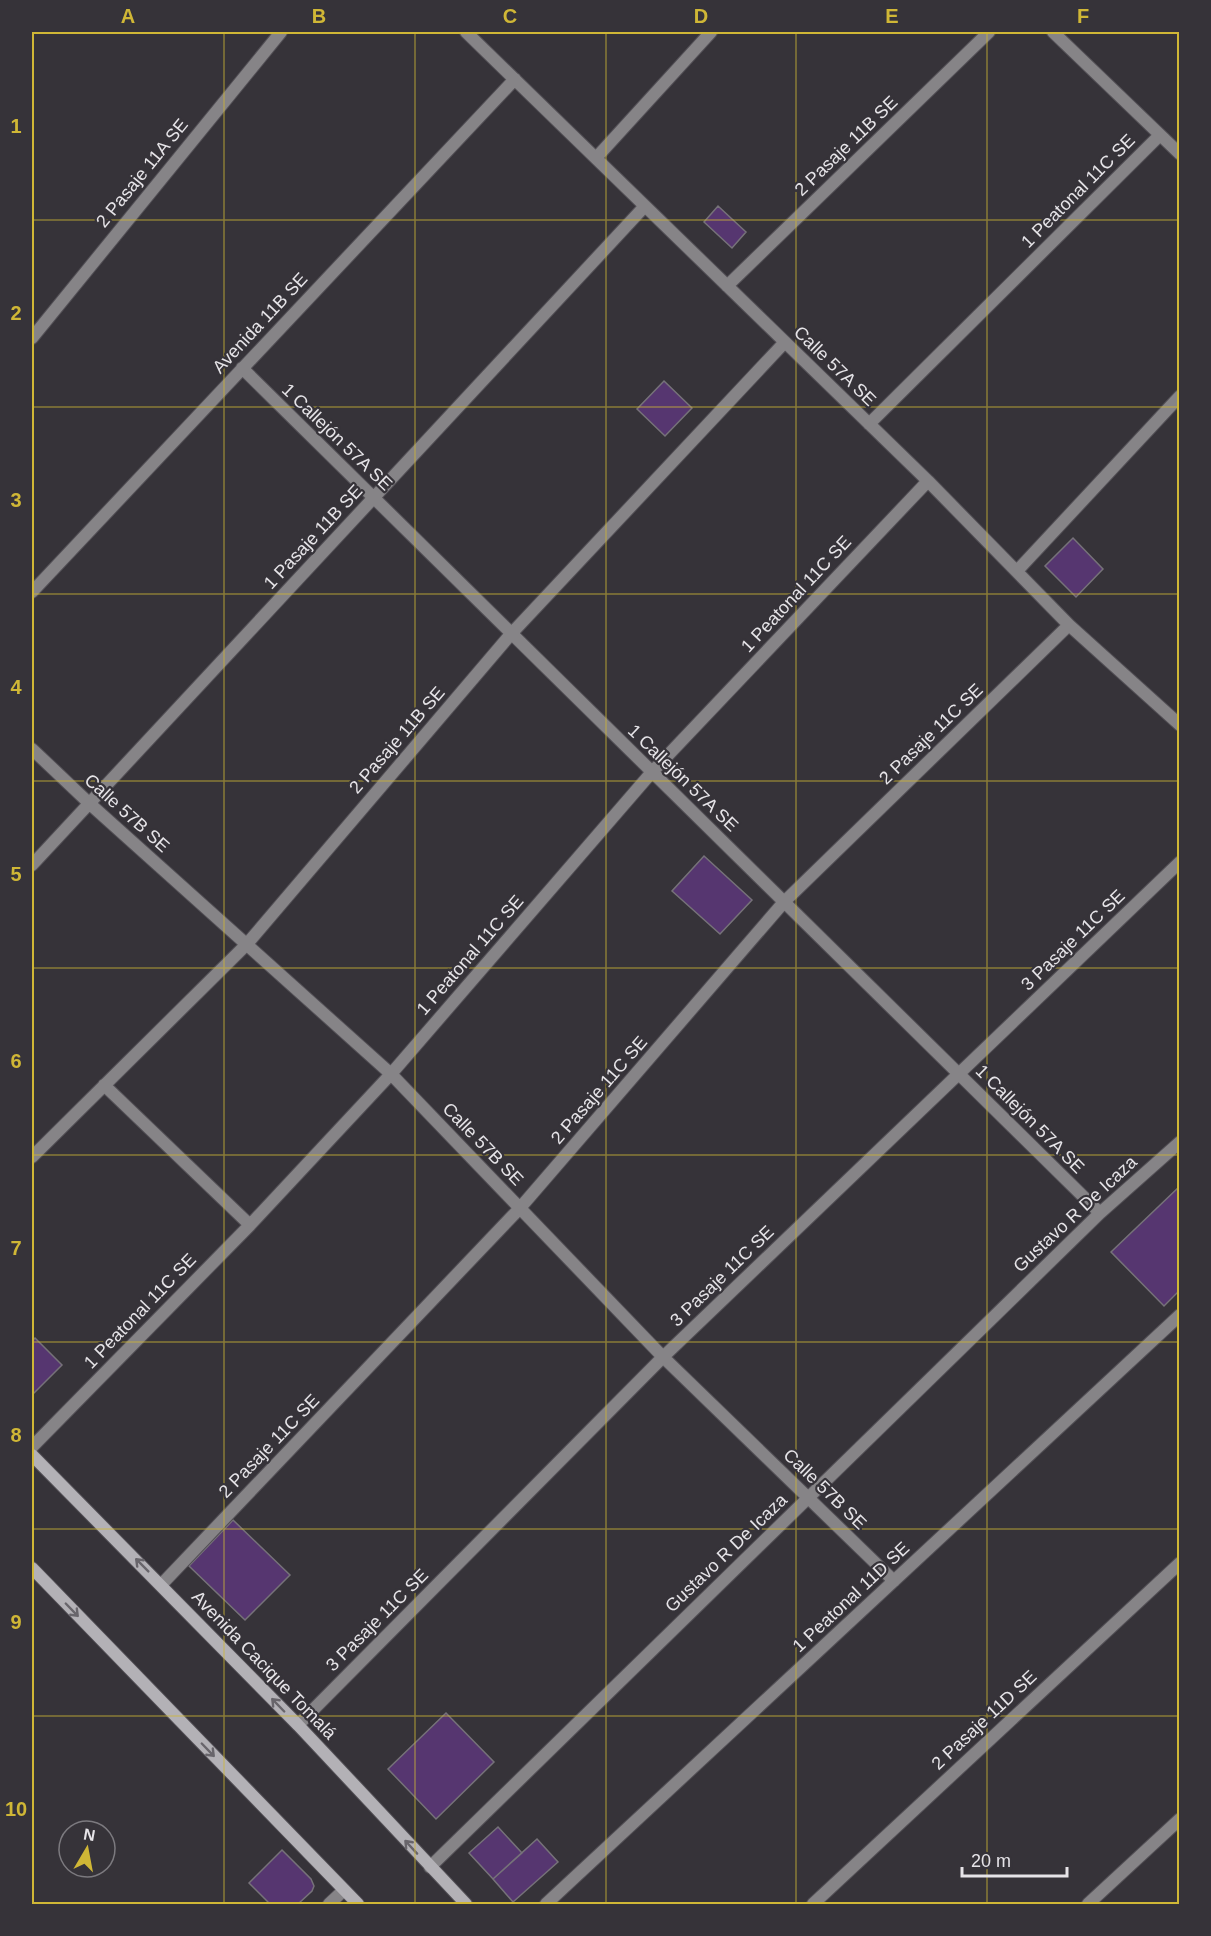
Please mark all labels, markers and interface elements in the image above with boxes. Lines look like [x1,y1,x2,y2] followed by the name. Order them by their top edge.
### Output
[121,5,135,27] text: A
[312,5,326,27] text: B
[503,5,517,27] text: C
[694,5,708,27] text: D
[885,5,899,27] text: E
[1077,5,1089,27] text: F
[791,92,901,200] street label: 2 Pasaje 11B SE
[10,115,22,137] text: 1
[92,115,192,231] street label: 2 Pasaje 11A SE
[1017,130,1139,252] street label: 1 Peatonal 11C SE
[209,269,311,377] street label: Avenida 11B SE
[10,302,22,324] text: 2
[790,322,880,410] street label: Calle 57A SE
[278,379,396,495] street label: 1 Callejón 57A SE
[260,481,366,593] street label: 1 Pasaje 11B SE
[10,489,22,511] text: 3
[737,532,855,656] street label: 1 Peatonal 11C SE
[10,676,22,698] text: 4
[875,680,987,788] street label: 2 Pasaje 11C SE
[345,683,449,797] street label: 2 Pasaje 11B SE
[624,720,742,836] street label: 1 Callejón 57A SE
[81,770,173,856] street label: Calle 57B SE
[10,863,22,885] text: 5
[1017,886,1129,994] street label: 3 Pasaje 11C SE
[413,891,527,1019] street label: 1 Peatonal 11C SE
[547,1032,651,1148] street label: 2 Pasaje 11C SE
[10,1050,22,1072] text: 6
[972,1061,1088,1177] street label: 1 Callejón 57A SE
[439,1099,527,1189] street label: Calle 57B SE
[1009,1151,1141,1276] street label: Gustavo R De Icaza
[666,1222,778,1330] street label: 3 Pasaje 11C SE
[10,1237,22,1259] text: 7
[80,1249,200,1373] street label: 1 Peatonal 11C SE
[215,1390,323,1502] street label: 2 Pasaje 11C SE
[10,1424,22,1446] text: 8
[780,1445,870,1533] street label: Calle 57B SE
[661,1489,792,1616] street label: Gustavo R De Icaza
[789,1538,913,1656] street label: 1 Peatonal 11D SE
[134,1558,149,1573] one-way arrow
[322,1565,432,1675] street label: 3 Pasaje 11C SE
[188,1587,341,1744] street label: Avenida Cacique Tomalá
[65,1603,80,1618] one-way arrow
[10,1611,22,1633] text: 9
[928,1666,1040,1774] street label: 2 Pasaje 11D SE
[271,1698,285,1713] one-way arrow
[201,1743,215,1758] one-way arrow
[5,1798,27,1820] text: 10
[57,1819,117,1879] north arrow
[82,1825,97,1844] text: N
[405,1840,419,1855] one-way arrow
[962,1840,1067,1878] scale bar
[971,1851,1011,1871] text: 20 m

